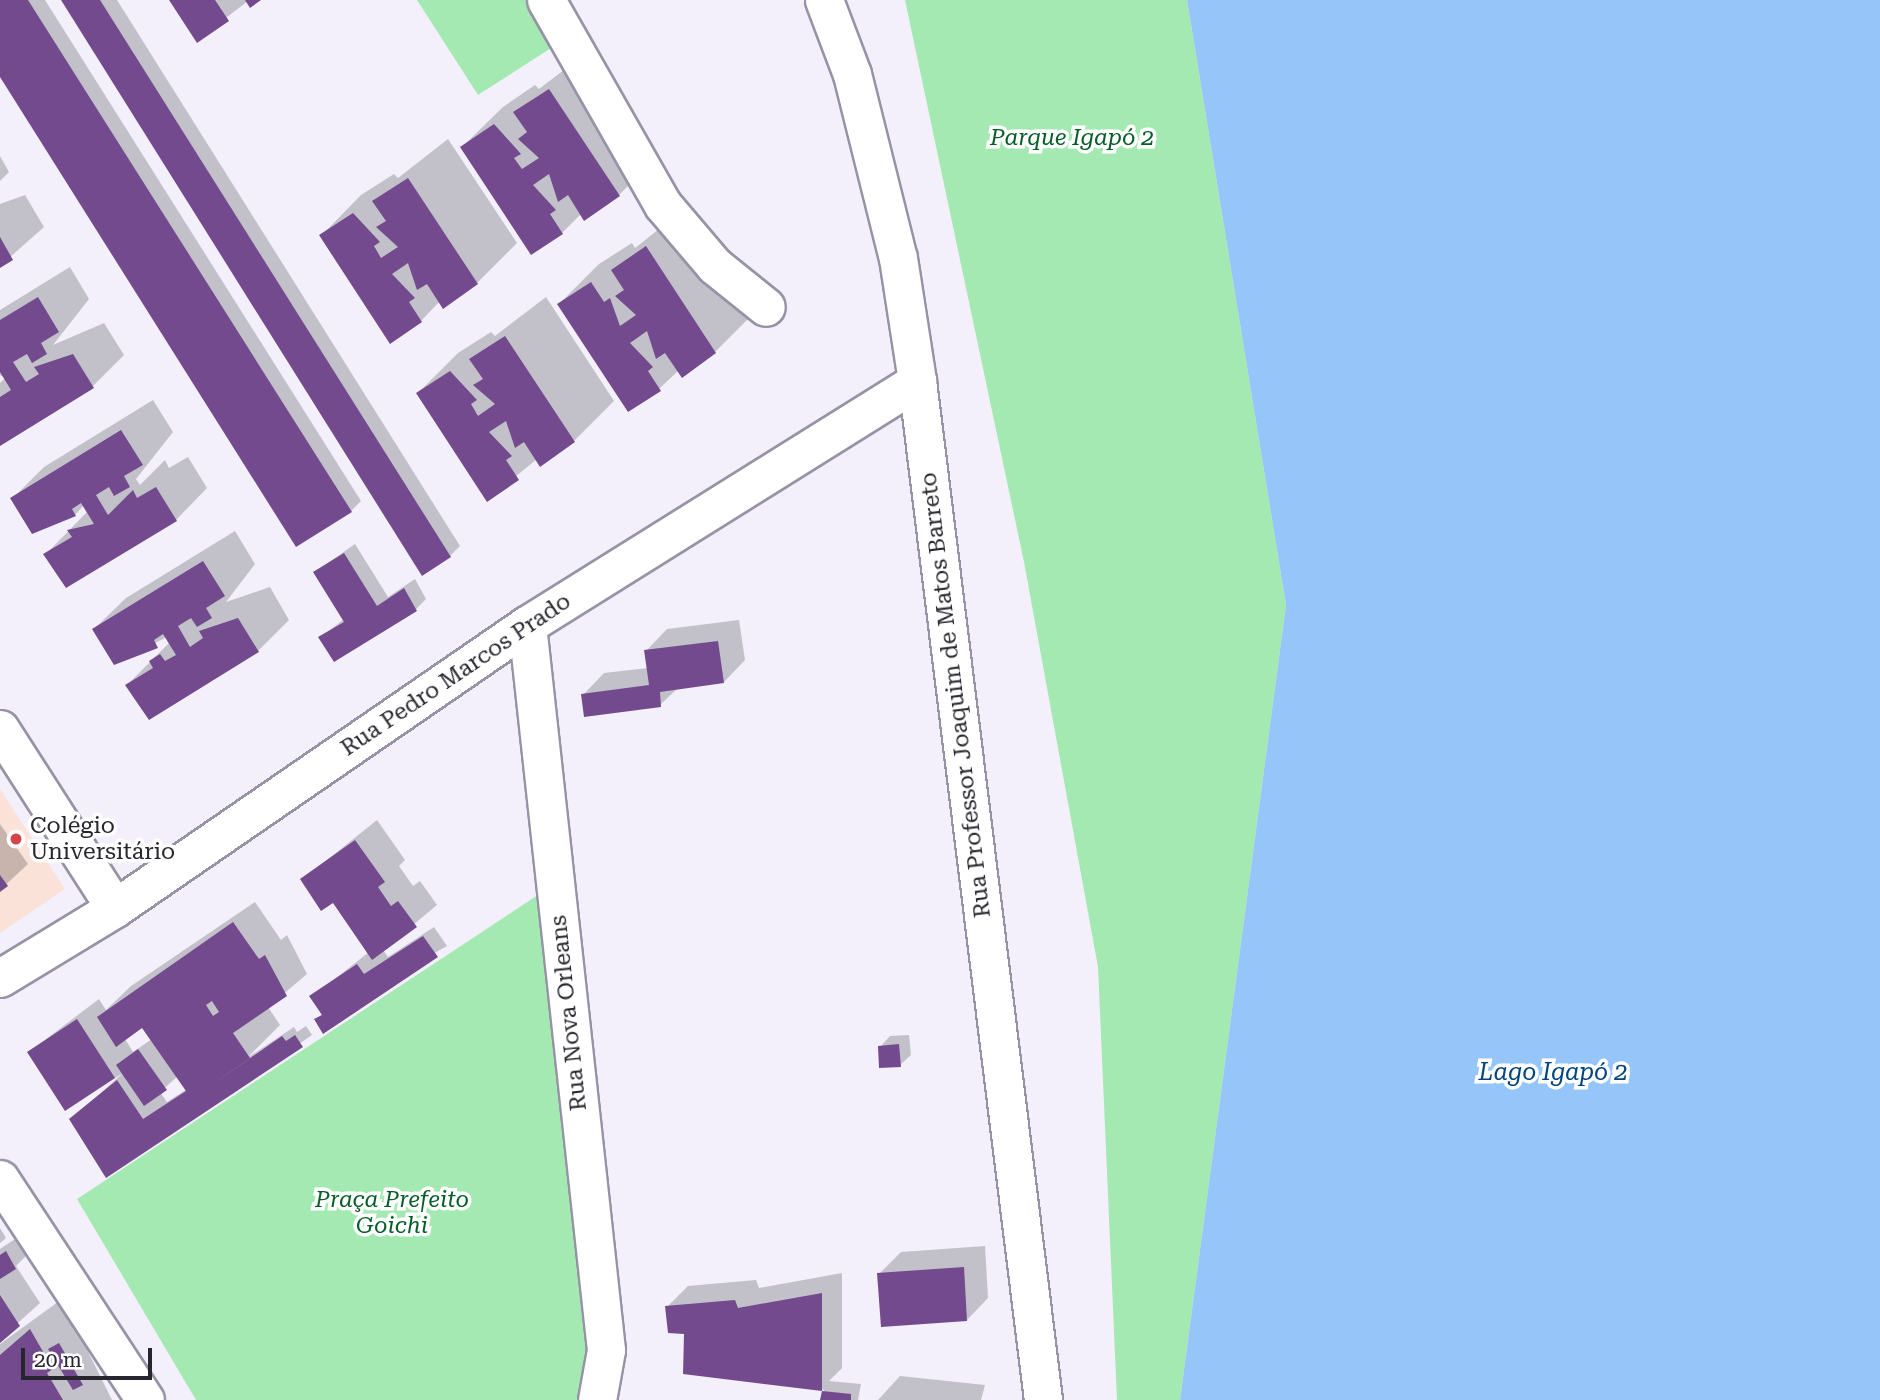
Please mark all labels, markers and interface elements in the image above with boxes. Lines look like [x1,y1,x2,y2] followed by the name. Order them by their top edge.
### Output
[990,124,1154,152] park label: Parque Igapó 2
[915,471,997,919] street label: Rua Professor Joaquim de Matos Barreto
[336,588,576,762] street label: Rua Pedro Marcos Prado
[30,812,175,866] place label: Colégio Universitário
[8,831,24,847] marker: Colégio Universitário
[545,914,593,1112] street label: Rua Nova Orleans
[1478,1059,1628,1087] water label: Lago Igapó 2
[315,1186,469,1240] park label: Praça Prefeito Goichi
[24,1334,156,1378] scale bar
[34,1348,82,1372] text: 20 m

